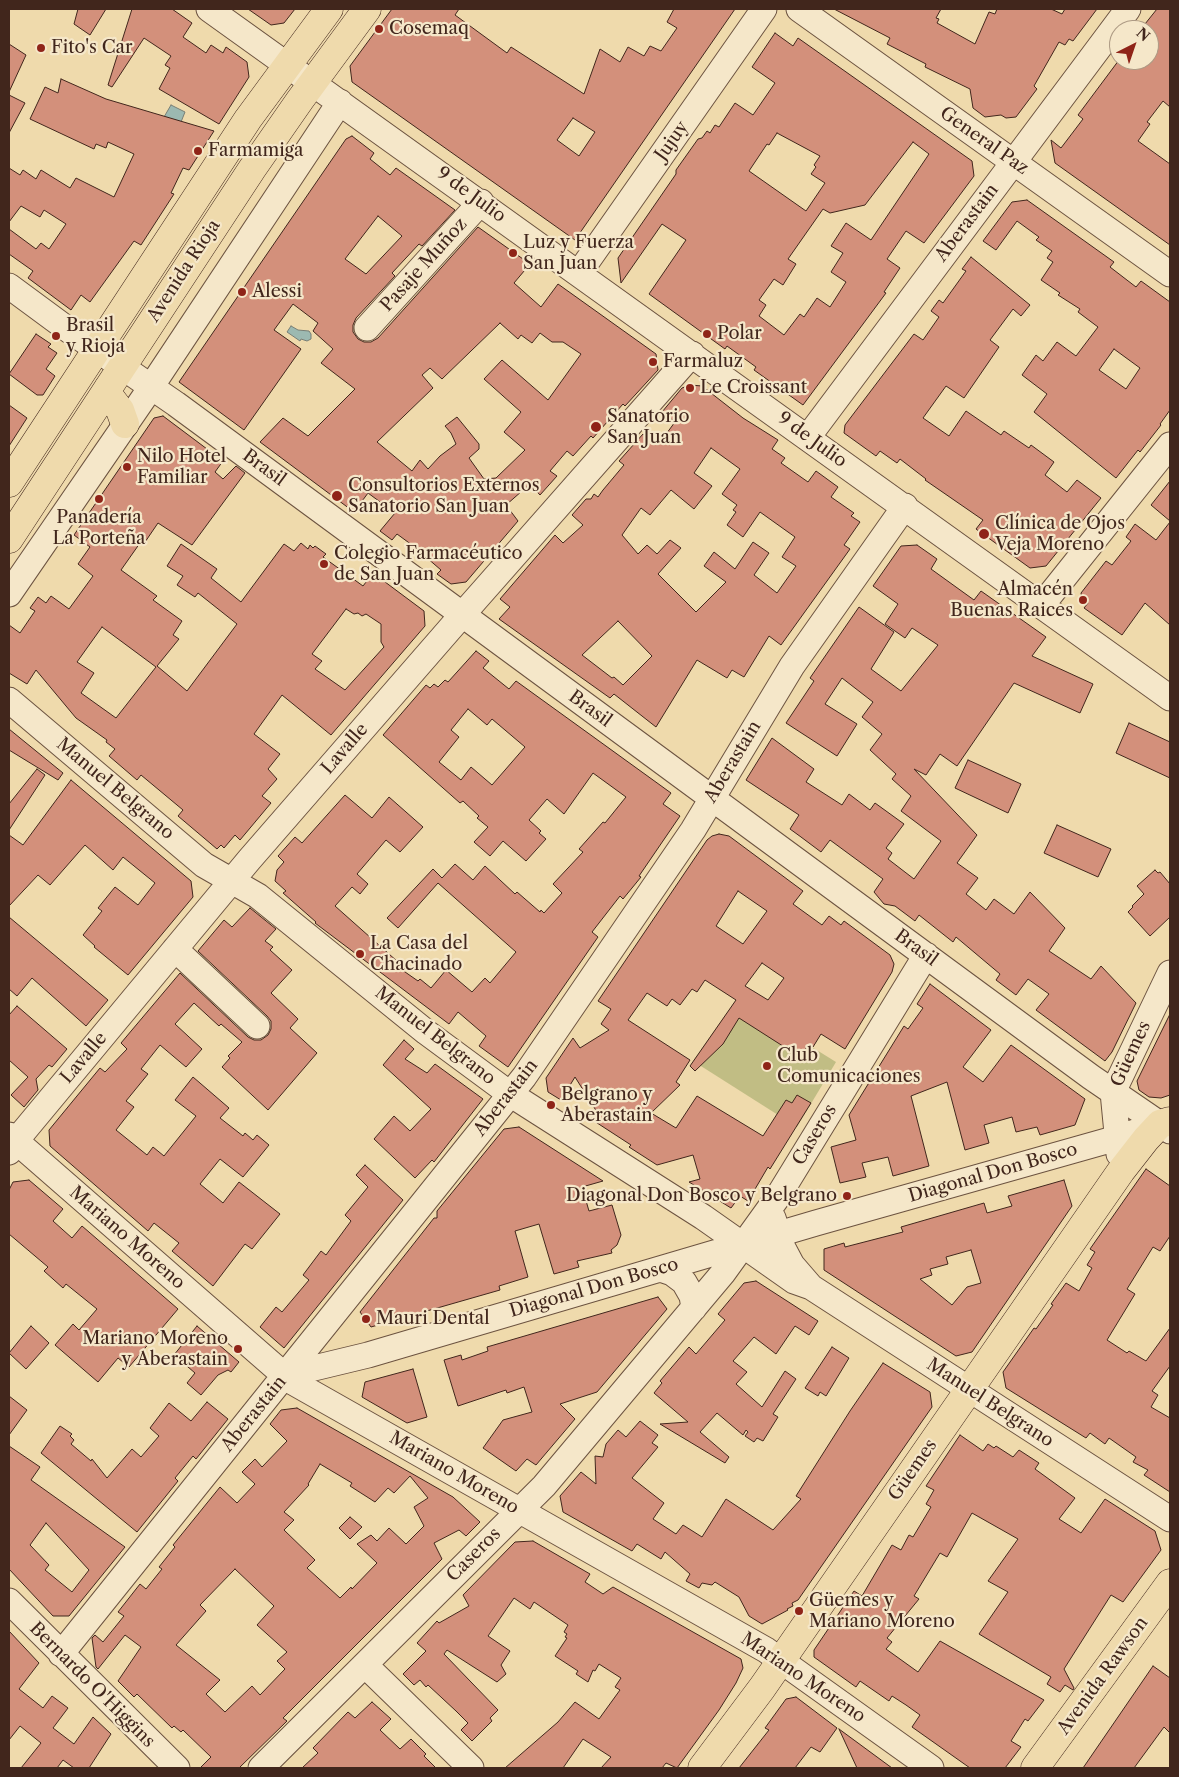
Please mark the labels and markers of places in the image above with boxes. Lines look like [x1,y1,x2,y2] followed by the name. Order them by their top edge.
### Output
[389,18,469,40] place label: Cosemaq
[373,23,385,35] marker: Cosemaq
[51,37,133,59] place label: Fito's Car
[35,42,47,54] marker: Fito's Car
[208,140,304,162] place label: Farmamiga
[192,145,204,157] marker: Farmamiga
[523,232,634,274] place label: Luz y Fuerza San Juan
[507,247,519,259] marker: Luz y Fuerza San Juan
[252,281,302,303] place label: Alessi
[236,286,248,298] marker: Alessi
[66,315,125,358] place label: Brasil y Rioja
[717,323,762,345] place label: Polar
[701,328,713,340] marker: Polar
[50,330,62,342] marker: Brasil y Rioja
[663,351,743,373] place label: Farmaluz
[647,356,659,368] marker: Farmaluz
[700,377,807,399] place label: Le Croissant
[684,382,696,394] marker: Le Croissant
[607,406,689,448] place label: Sanatorio San Juan
[589,420,603,434] marker: Sanatorio San Juan
[137,446,226,488] place label: Nilo Hotel Familiar
[121,461,133,473] marker: Nilo Hotel Familiar
[348,475,540,518] place label: Consultorios Externos Sanatorio San Juan
[330,489,344,503] marker: Consultorios Externos Sanatorio San Juan
[93,493,105,505] marker: Panadería La Porteña
[52,507,146,550] place label: Panadería La Porteña
[995,513,1125,556] place label: Clínica de Ojos Veja Moreno
[977,527,991,541] marker: Clínica de Ojos Veja Moreno
[334,543,522,586] place label: Colegio Farmacéutico de San Juan
[318,558,330,570] marker: Colegio Farmacéutico de San Juan
[950,579,1073,622] place label: Almacén Buenas Raices
[1077,594,1089,606] marker: Almacén Buenas Raices
[370,933,468,976] place label: La Casa del Chacinado
[354,948,366,960] marker: La Casa del Chacinado
[777,1045,921,1088] place label: Club Comunicaciones
[761,1060,773,1072] marker: Club Comunicaciones
[561,1084,653,1126] place label: Belgrano y Aberastain
[545,1099,557,1111] marker: Belgrano y Aberastain
[566,1185,837,1207] place label: Diagonal Don Bosco y Belgrano
[841,1190,853,1202] marker: Diagonal Don Bosco y Belgrano
[376,1308,490,1330] place label: Mauri Dental
[360,1313,372,1325] marker: Mauri Dental
[82,1328,228,1370] place label: Mariano Moreno y Aberastain
[232,1343,244,1355] marker: Mariano Moreno y Aberastain
[809,1590,955,1632] place label: Güemes y Mariano Moreno
[793,1605,805,1617] marker: Güemes y Mariano Moreno

